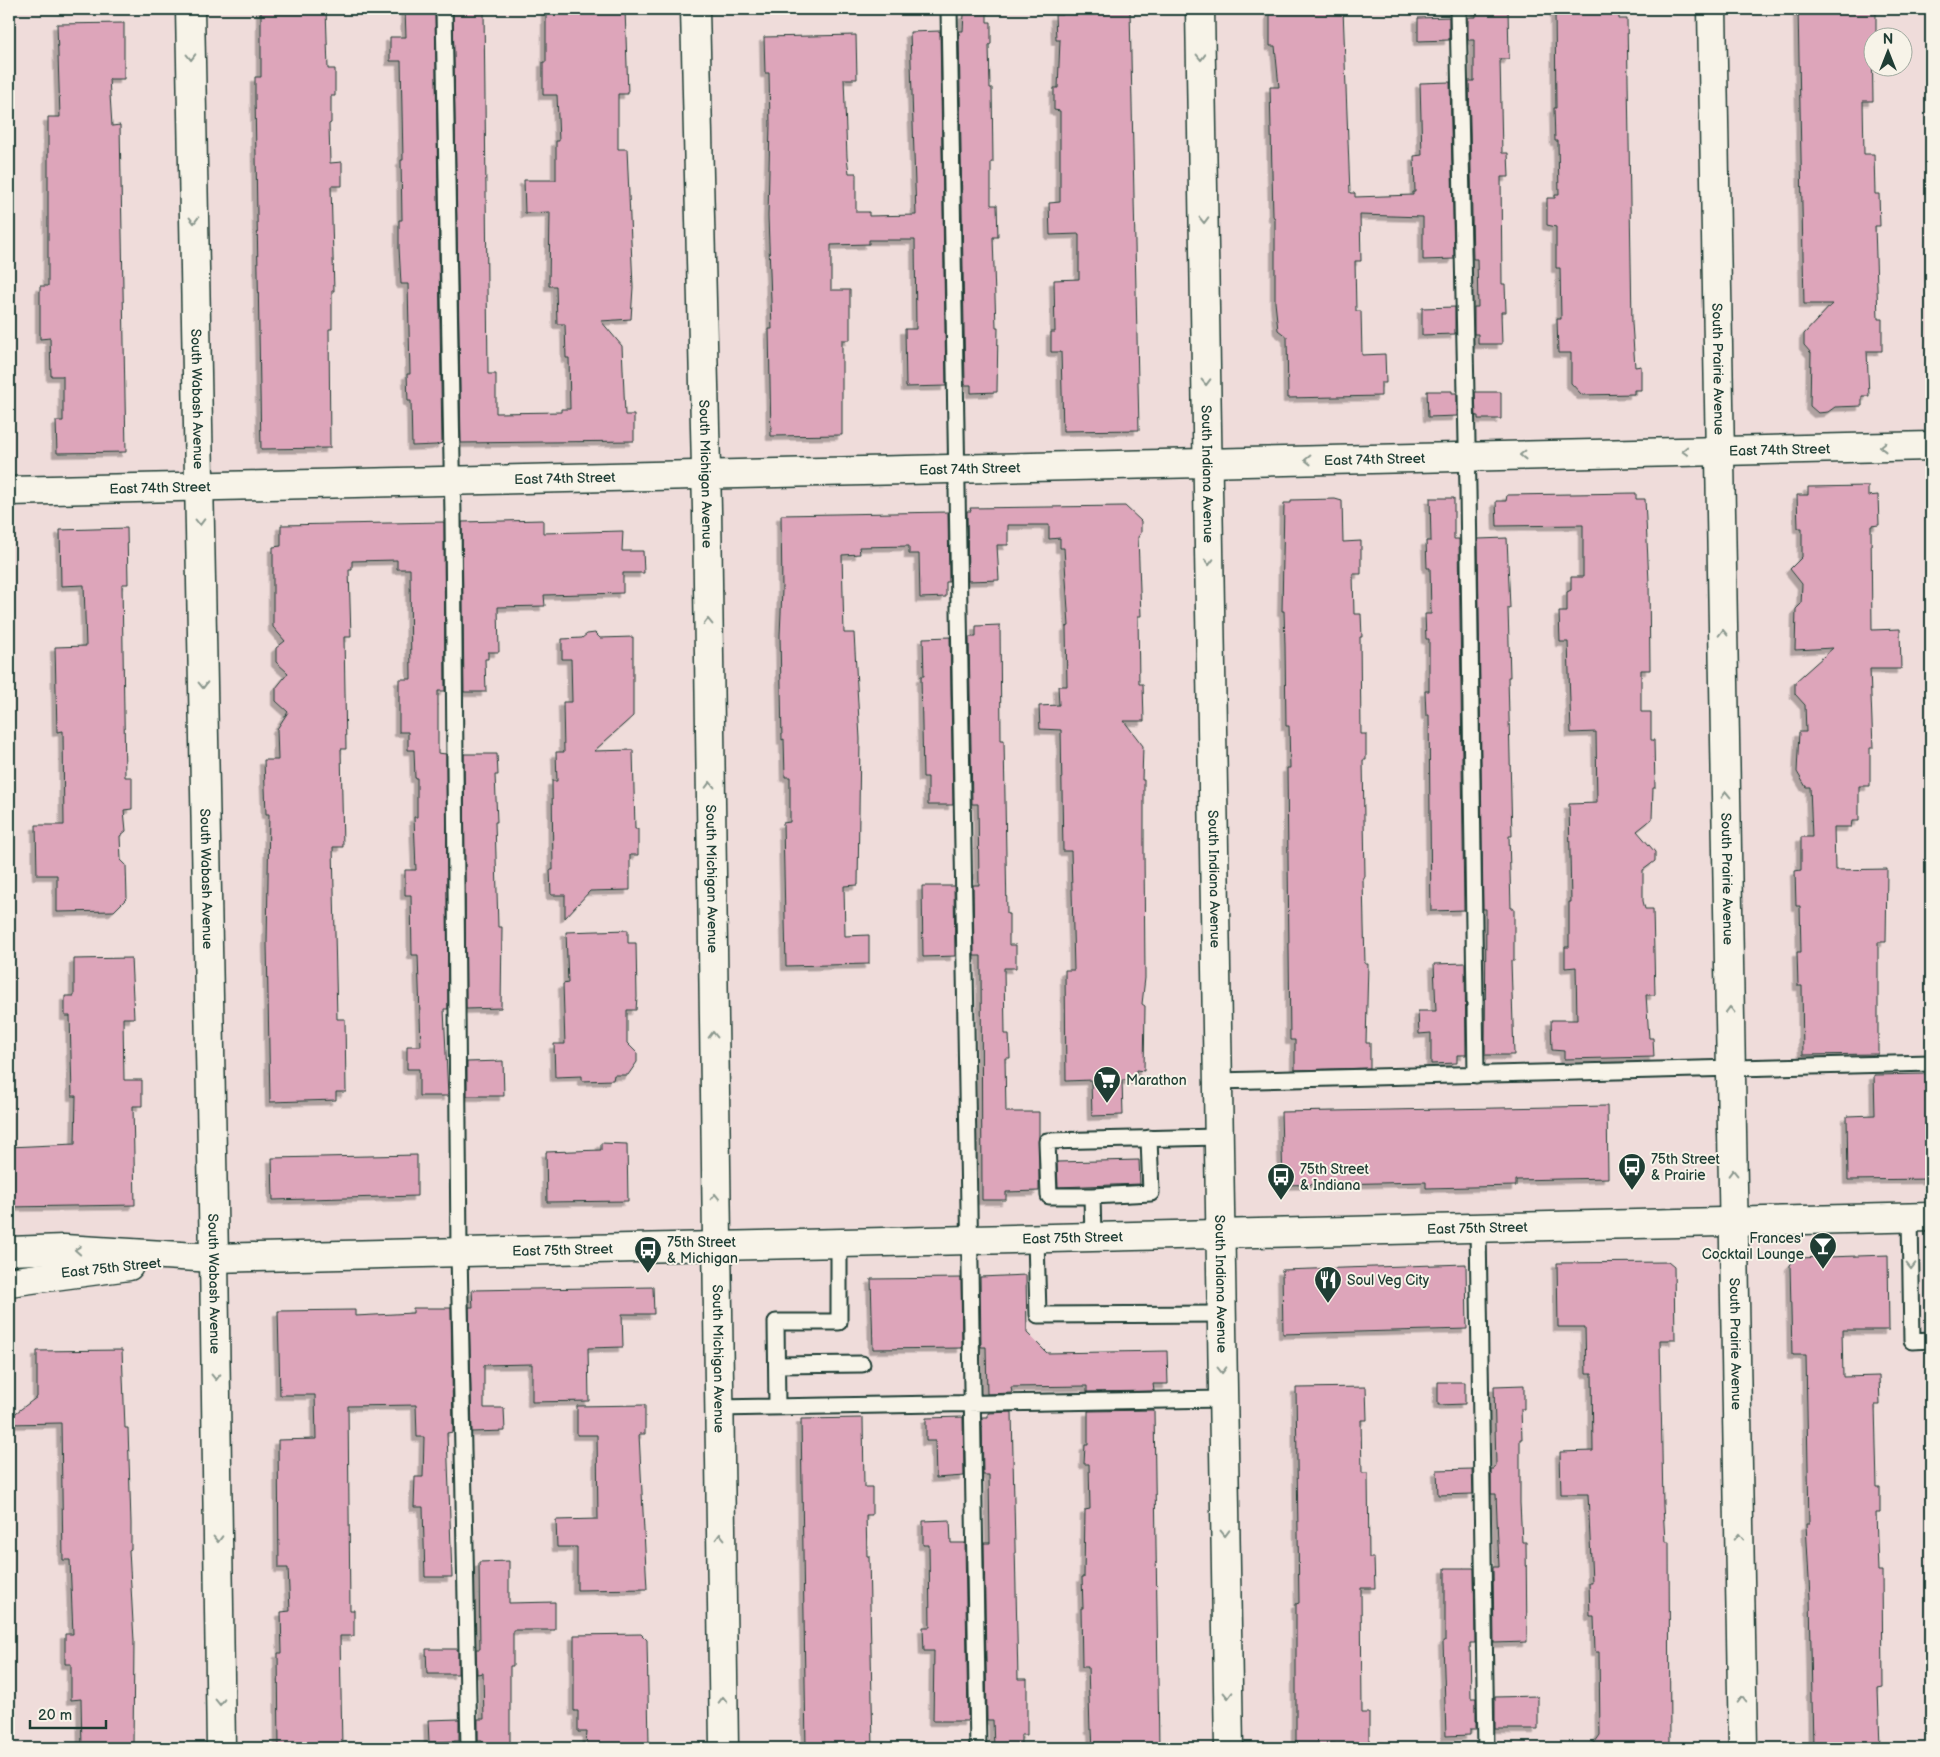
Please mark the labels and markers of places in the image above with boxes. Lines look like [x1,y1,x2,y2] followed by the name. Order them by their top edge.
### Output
[1092,1065,1122,1104] supermarket icon: Marathon
[1126,1072,1187,1089] place label: Marathon
[1651,1151,1721,1184] place label: 75th Street & Prairie
[1617,1152,1647,1191] bus stop icon: 75th Street & Prairie
[1300,1161,1370,1194] place label: 75th Street & Indiana
[1266,1162,1296,1201] bus stop icon: 75th Street & Indiana
[1702,1230,1804,1263] place label: Frances' Cocktail Lounge
[1808,1231,1838,1270] bar icon: Frances' Cocktail Lounge
[667,1234,738,1267] place label: 75th Street & Michigan
[633,1235,663,1274] bus stop icon: 75th Street & Michigan
[1313,1265,1343,1304] restaurant icon: Soul Veg City
[1347,1272,1430,1289] place label: Soul Veg City

